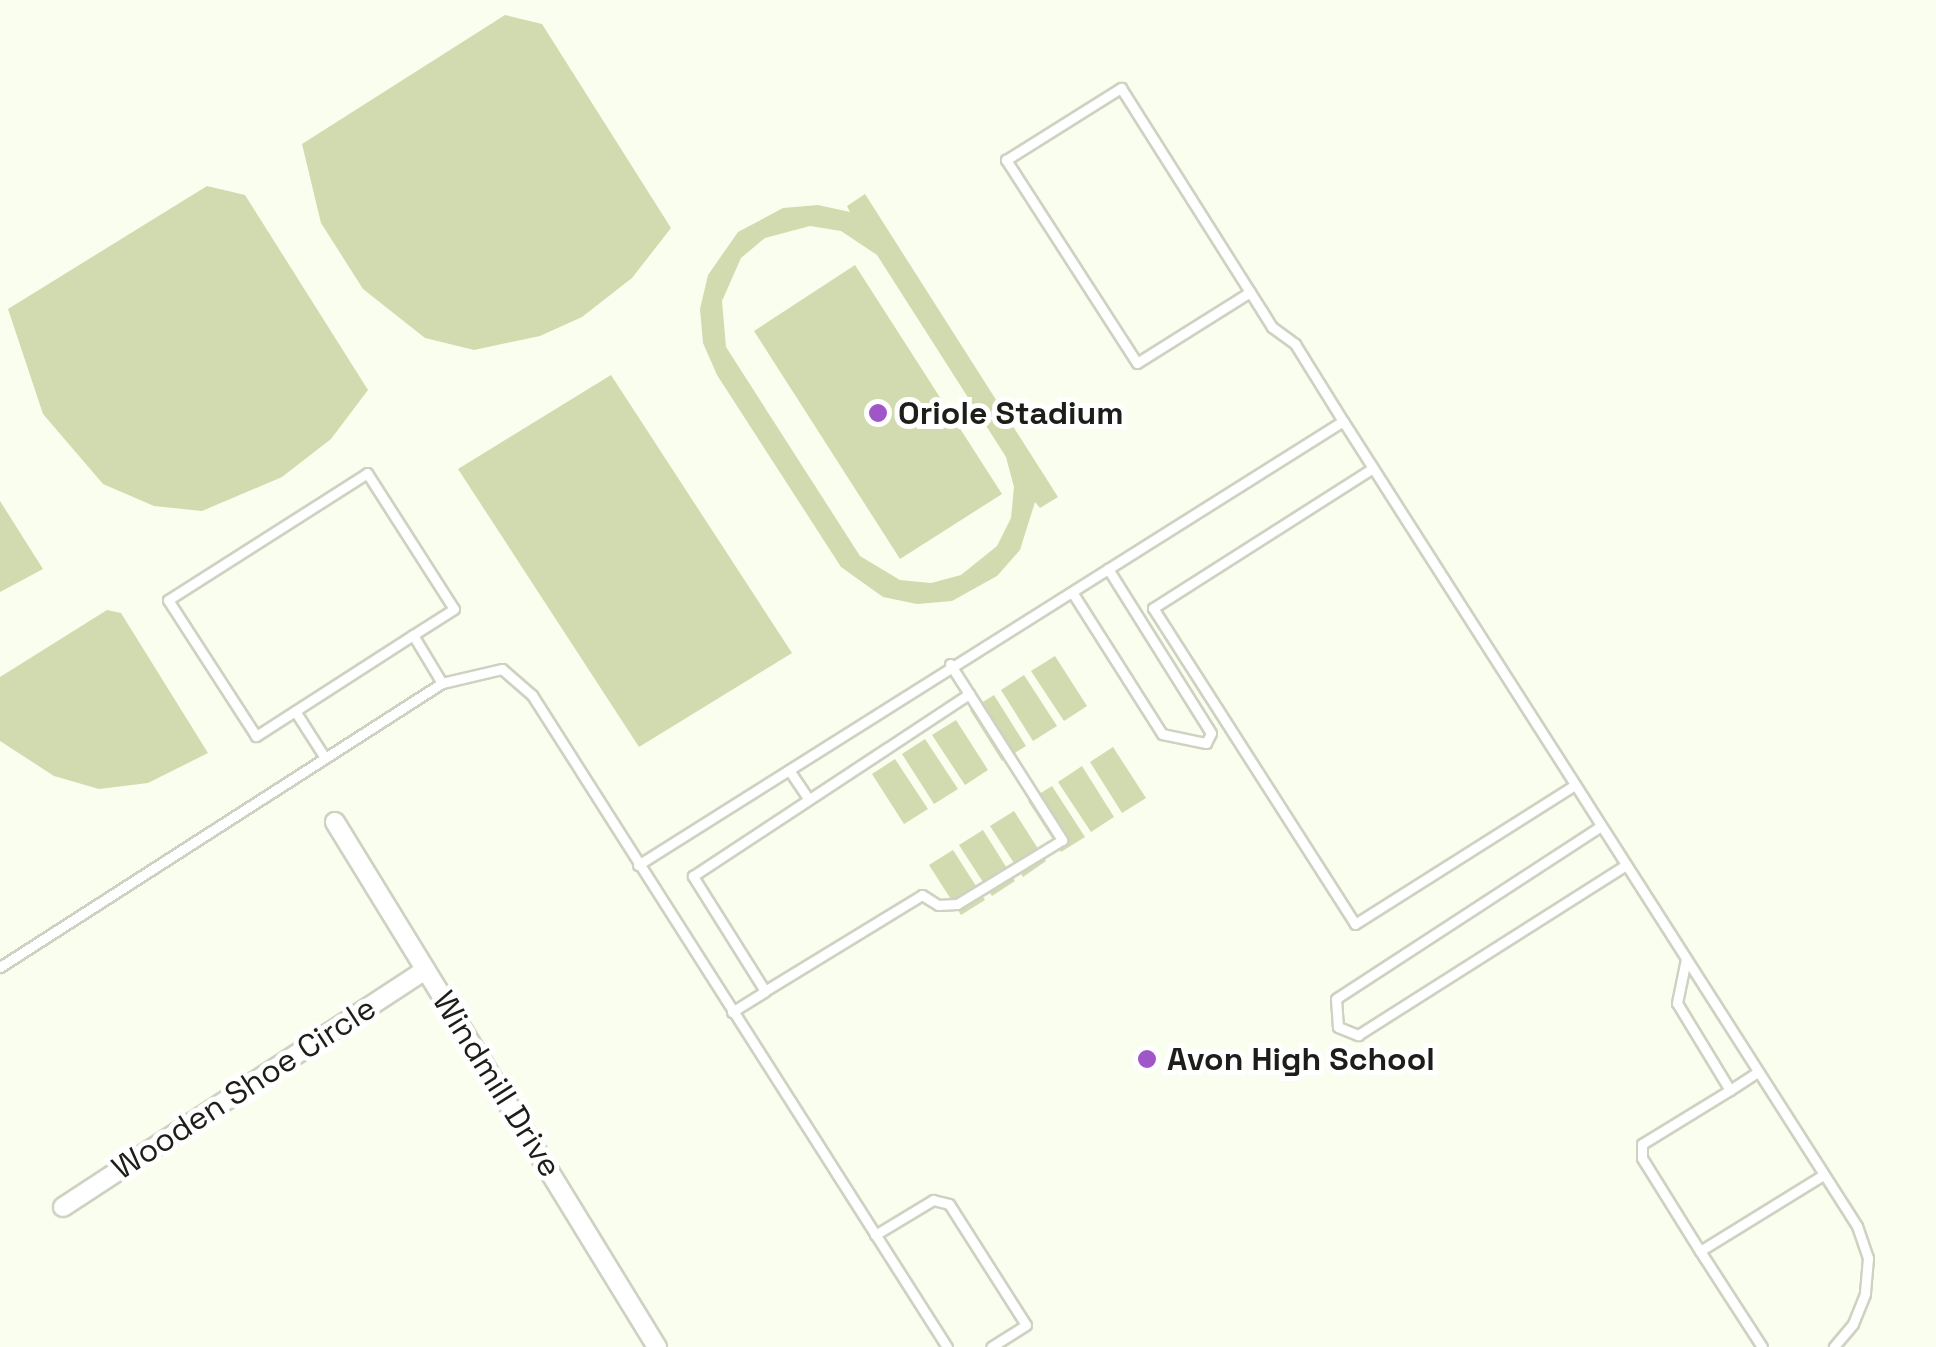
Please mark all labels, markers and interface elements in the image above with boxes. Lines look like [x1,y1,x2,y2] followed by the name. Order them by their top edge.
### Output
[898,394,1124,432] place label: Oriole Stadium
[867,402,889,424] marker: Oriole Stadium
[425,984,569,1184] street label: Windmill Drive
[105,988,383,1188] street label: Wooden Shoe Circle
[1167,1040,1435,1078] place label: Avon High School
[1136,1048,1158,1070] marker: Avon High School

